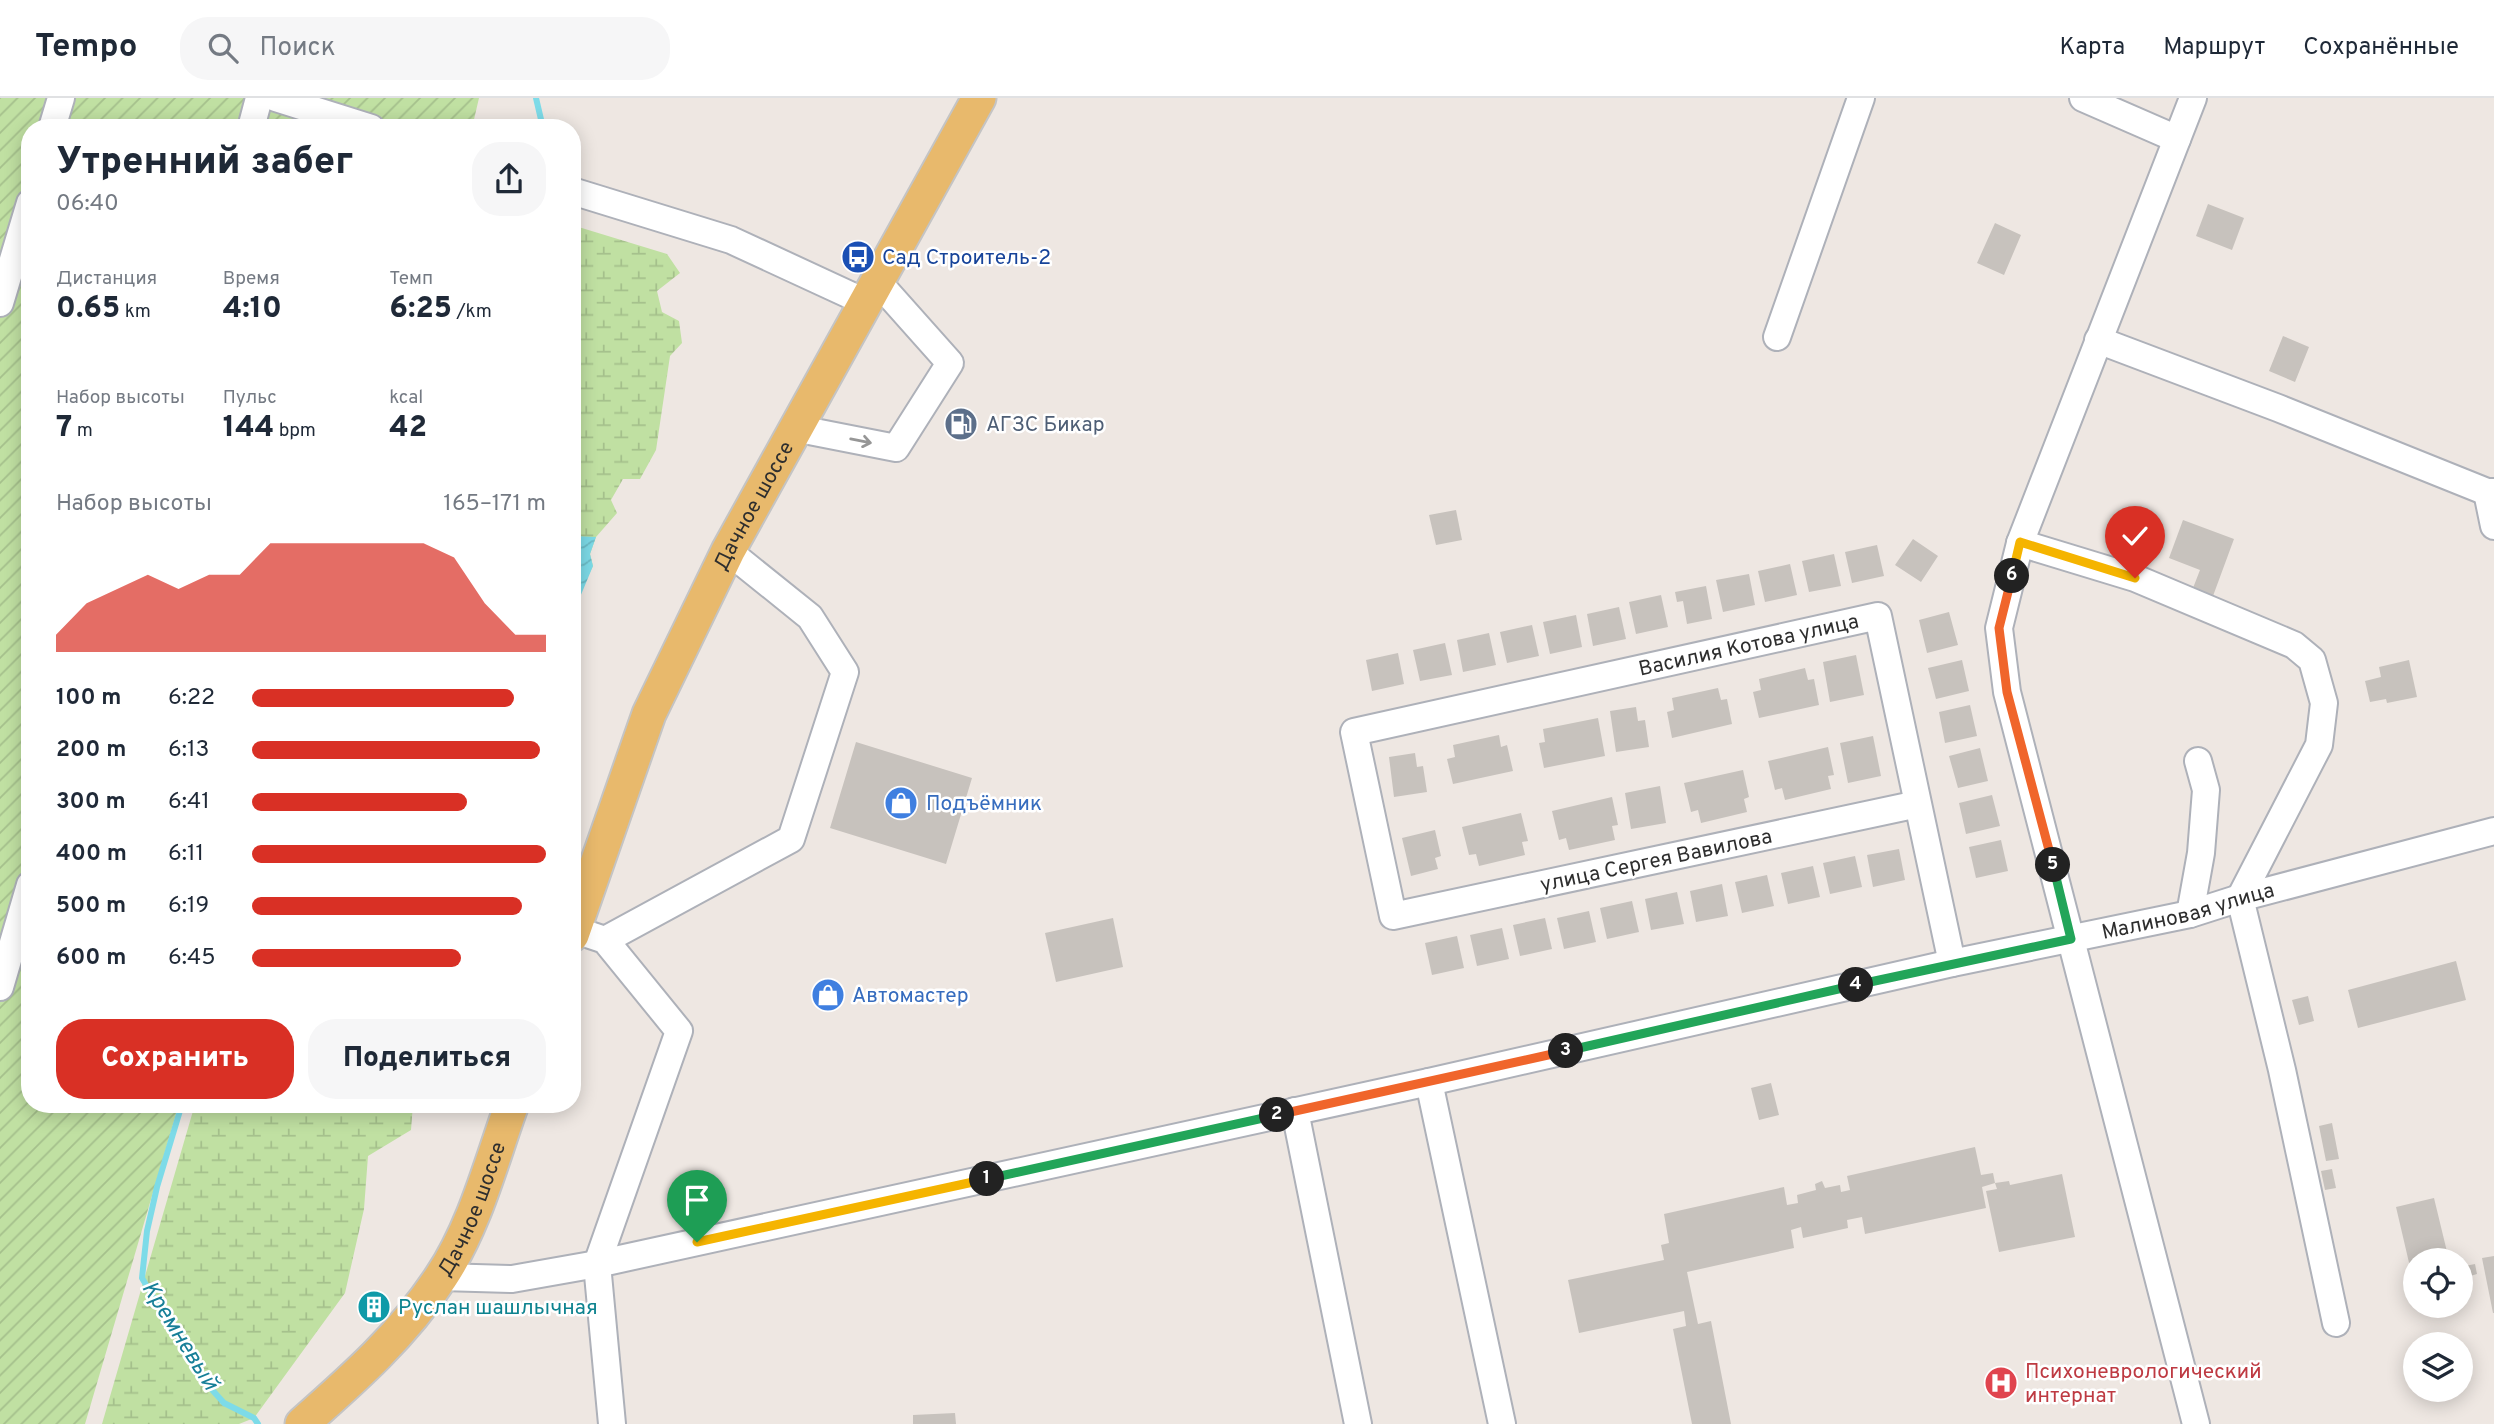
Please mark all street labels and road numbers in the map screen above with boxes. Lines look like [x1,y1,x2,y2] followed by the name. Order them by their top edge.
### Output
[708,437,801,576] street label: Дачное шоссе
[1636,609,1862,684] street label: Василия Котова улица
[1538,824,1775,899] street label: улица Сергея Вавилова
[2099,878,2278,947] street label: Малиновая улица
[433,1139,513,1282] street label: Дачное шоссе

